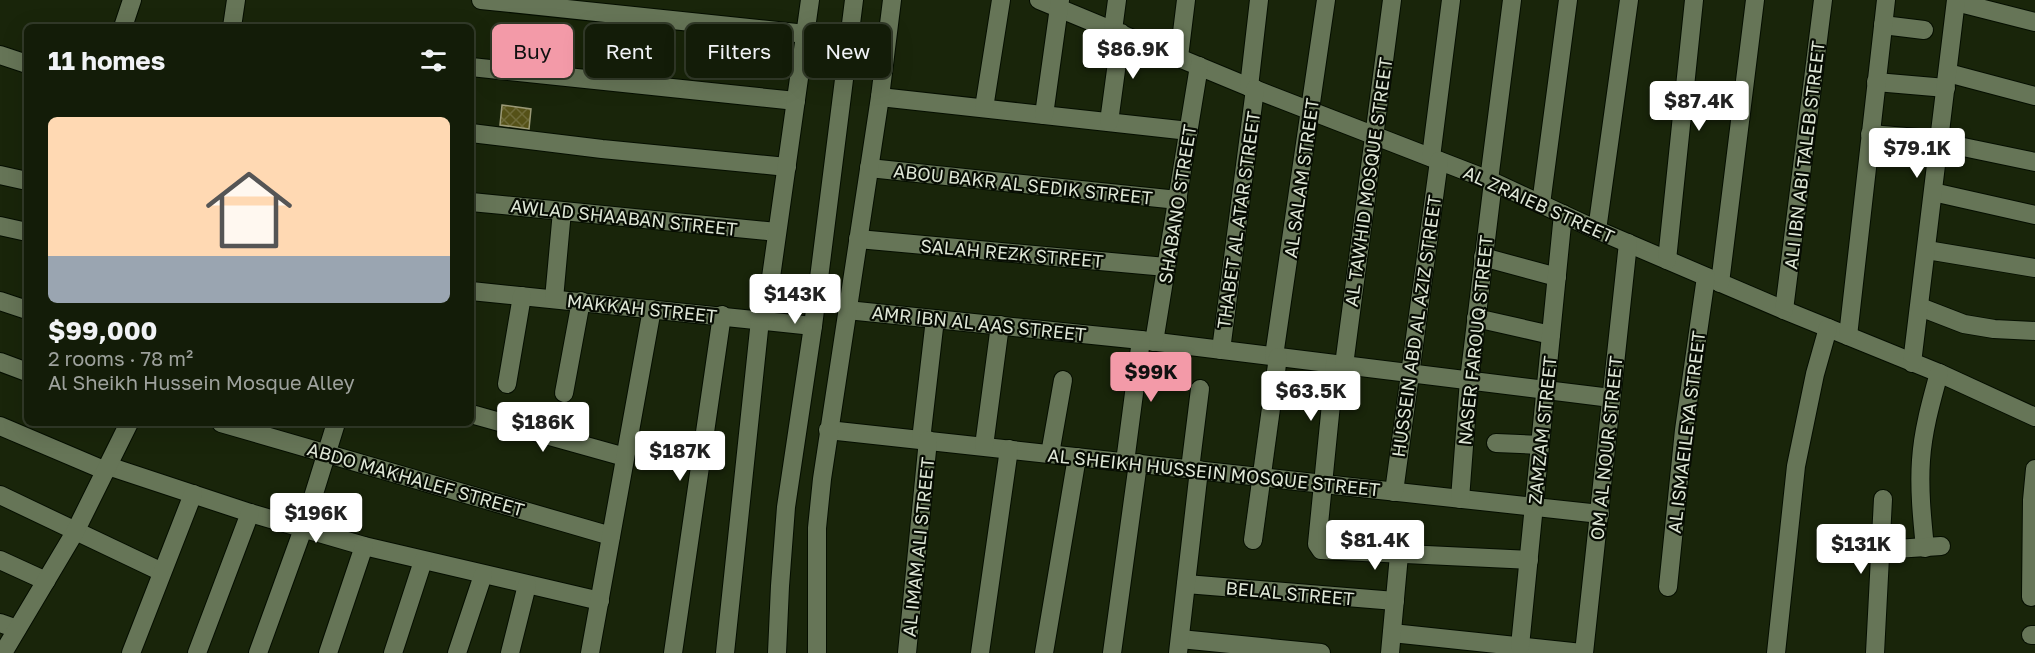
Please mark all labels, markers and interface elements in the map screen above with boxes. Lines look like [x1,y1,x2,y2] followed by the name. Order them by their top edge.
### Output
[492,24,573,78] chip: Buy
[585,24,674,78] chip: Rent
[686,24,792,78] chip: Filters
[804,24,891,78] chip: New
[1084,29,1182,80] pin: $86.9K
[1097,36,1169,60] text: $86.9K
[1779,39,1829,271] street label: ALI IBN ABI TALEB STREET
[417,44,450,77] icon: filters
[48,45,165,76] text: 11 homes
[1340,56,1396,308] street label: AL TAWHID MOSQUE STREET
[1650,81,1748,132] pin: $87.4K
[1664,88,1734,112] text: $87.4K
[1279,97,1323,259] street label: AL SALAM STREET
[1212,110,1264,330] street label: THABET AL ATAR STREET
[1154,123,1200,285] street label: SHABANO STREET
[1868,128,1966,179] pin: $79.1K
[1883,135,1951,159] text: $79.1K
[195,156,303,264] icon: home
[892,159,1154,209] street label: ABOU BAKR AL SEDIK STREET
[1460,161,1618,247] street label: AL ZRAIEB STREET
[1387,193,1445,459] street label: HUSSEIN ABD AL AZIZ STREET
[510,194,738,240] street label: AWLAD SHAABAN STREET
[920,234,1104,272] street label: SALAH REZK STREET
[1453,234,1497,446] street label: NASER FAROUQ STREET
[753,274,837,325] pin: $143K
[764,281,826,305] text: $143K
[566,289,718,327] street label: MAKKAH STREET
[871,301,1087,345] street label: AMR IBN AL AAS STREET
[48,315,157,346] text: $99,000
[1663,329,1709,535] street label: AL ISMAEILEYA STREET
[48,346,193,370] text: 2 rooms · 78 m²
[1115,352,1187,403] pin: $99K
[1523,355,1561,505] street label: ZAMZAM STREET
[1585,355,1627,541] street label: OM AL NOUR STREET
[1124,359,1178,383] text: $99K
[48,370,355,394] text: Al Sheikh Hussein Mosque Alley
[1262,371,1360,422] pin: $63.5K
[1275,378,1347,402] text: $63.5K
[501,402,585,453] pin: $186K
[511,409,575,433] text: $186K
[638,431,722,482] pin: $187K
[305,437,527,521] street label: ABDO MAKHALEF STREET
[649,438,711,462] text: $187K
[1047,444,1381,500] street label: AL SHEIKH HUSSEIN MOSQUE STREET
[898,456,938,638] street label: AL IMAM ALI STREET
[274,493,358,544] pin: $196K
[284,500,348,524] text: $196K
[1326,520,1424,571] pin: $81.4K
[1819,524,1903,575] pin: $131K
[1340,527,1410,551] text: $81.4K
[1831,531,1891,555] text: $131K
[1225,576,1355,610] street label: BELAL STREET

